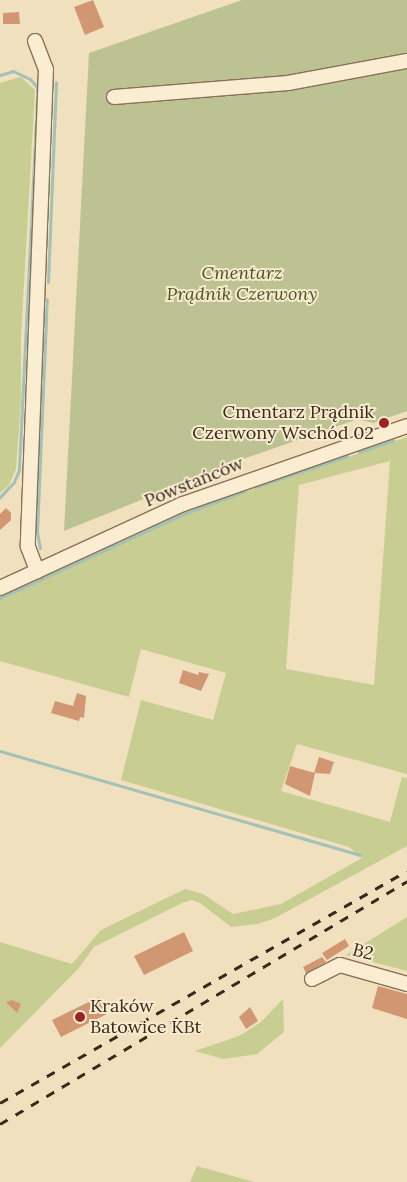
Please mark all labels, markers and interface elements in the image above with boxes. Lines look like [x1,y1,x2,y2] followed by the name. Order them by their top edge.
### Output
[166,263,318,306] park label: Cmentarz Prądnik Czerwony
[192,402,374,444] place label: Cmentarz Prądnik Czerwony Wschód 02
[378,417,390,429] marker: Cmentarz Prądnik Czerwony Wschód 02
[141,452,247,512] street label: Powstańców
[350,939,376,965] street label: B2
[90,996,201,1038] place label: Kraków Batowice KBt
[74,1011,86,1023] marker: Kraków Batowice KBt

